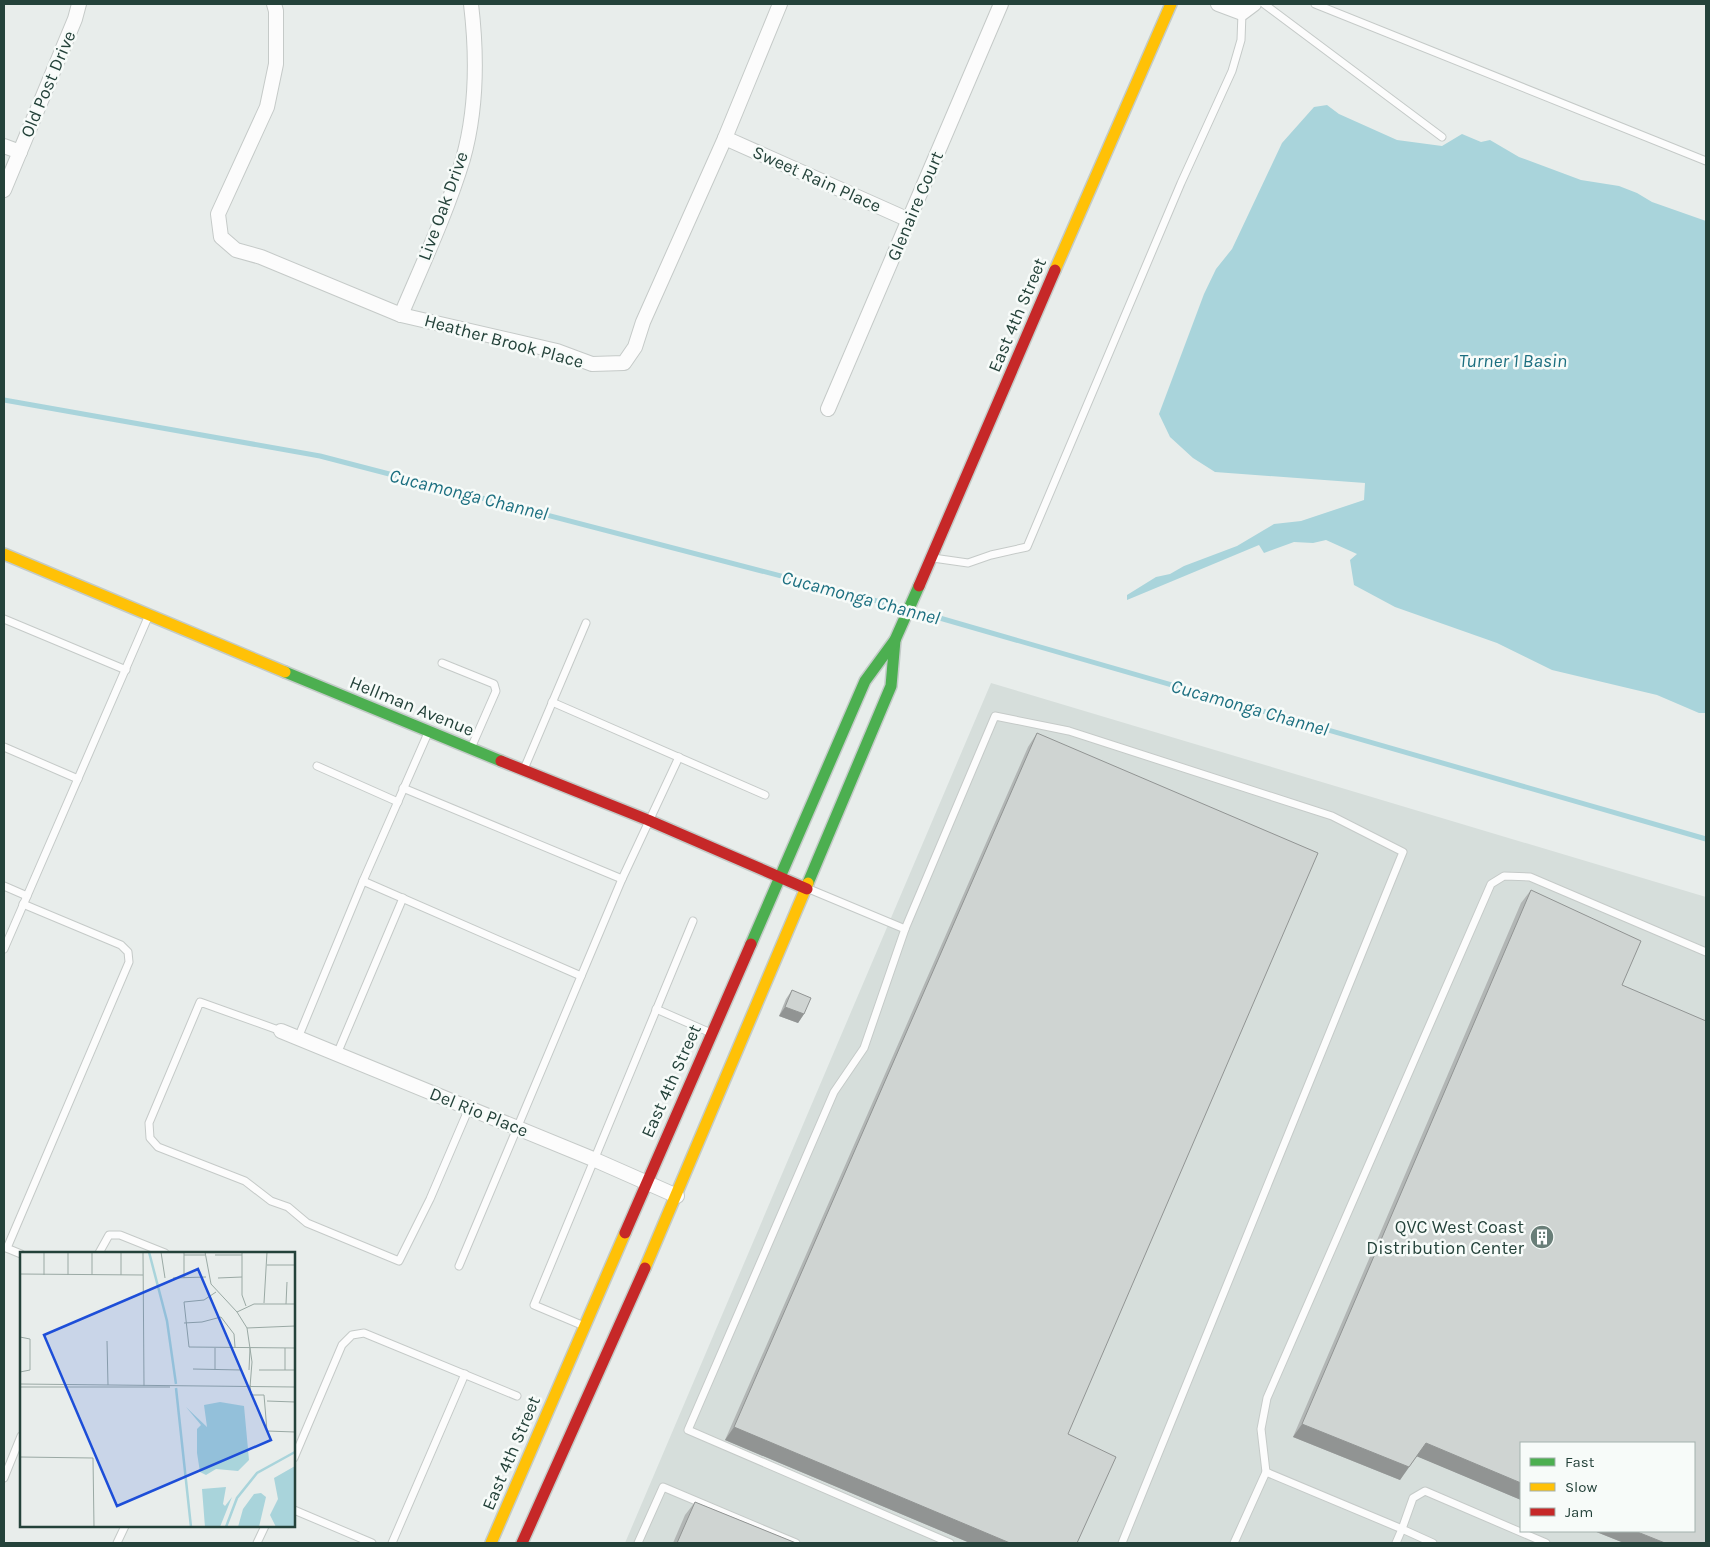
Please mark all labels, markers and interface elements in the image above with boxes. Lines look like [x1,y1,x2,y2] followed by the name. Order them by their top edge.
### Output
[16,27,80,141] street label: Old Post Drive
[749,141,885,217] street label: Sweet Rain Place
[882,148,948,264] street label: Glenaire Court
[413,149,473,263] street label: Live Oak Drive
[983,254,1051,375] street label: East 4th Street
[422,309,586,373] street label: Heather Brook Place
[1459,350,1567,372] water label: Turner 1 Basin
[387,465,551,525] water label: Cucamonga Channel
[779,566,942,630] water label: Cucamonga Channel
[346,671,478,741] street label: Hellman Avenue
[1168,675,1331,741] water label: Cucamonga Channel
[636,1021,706,1141] street label: East 4th Street
[426,1082,532,1142] street label: Del Rio Place
[1366,1216,1524,1259] place label: QVC West Coast Distribution Center
[1529,1224,1555,1250] building icon: QVC West Coast Distribution Center
[20,1252,295,1527] inset map
[477,1392,545,1513] street label: East 4th Street
[1520,1442,1695,1532] legend
[1565,1453,1595,1471] text: Fast
[1565,1478,1597,1496] text: Slow
[1565,1503,1593,1521] text: Jam

